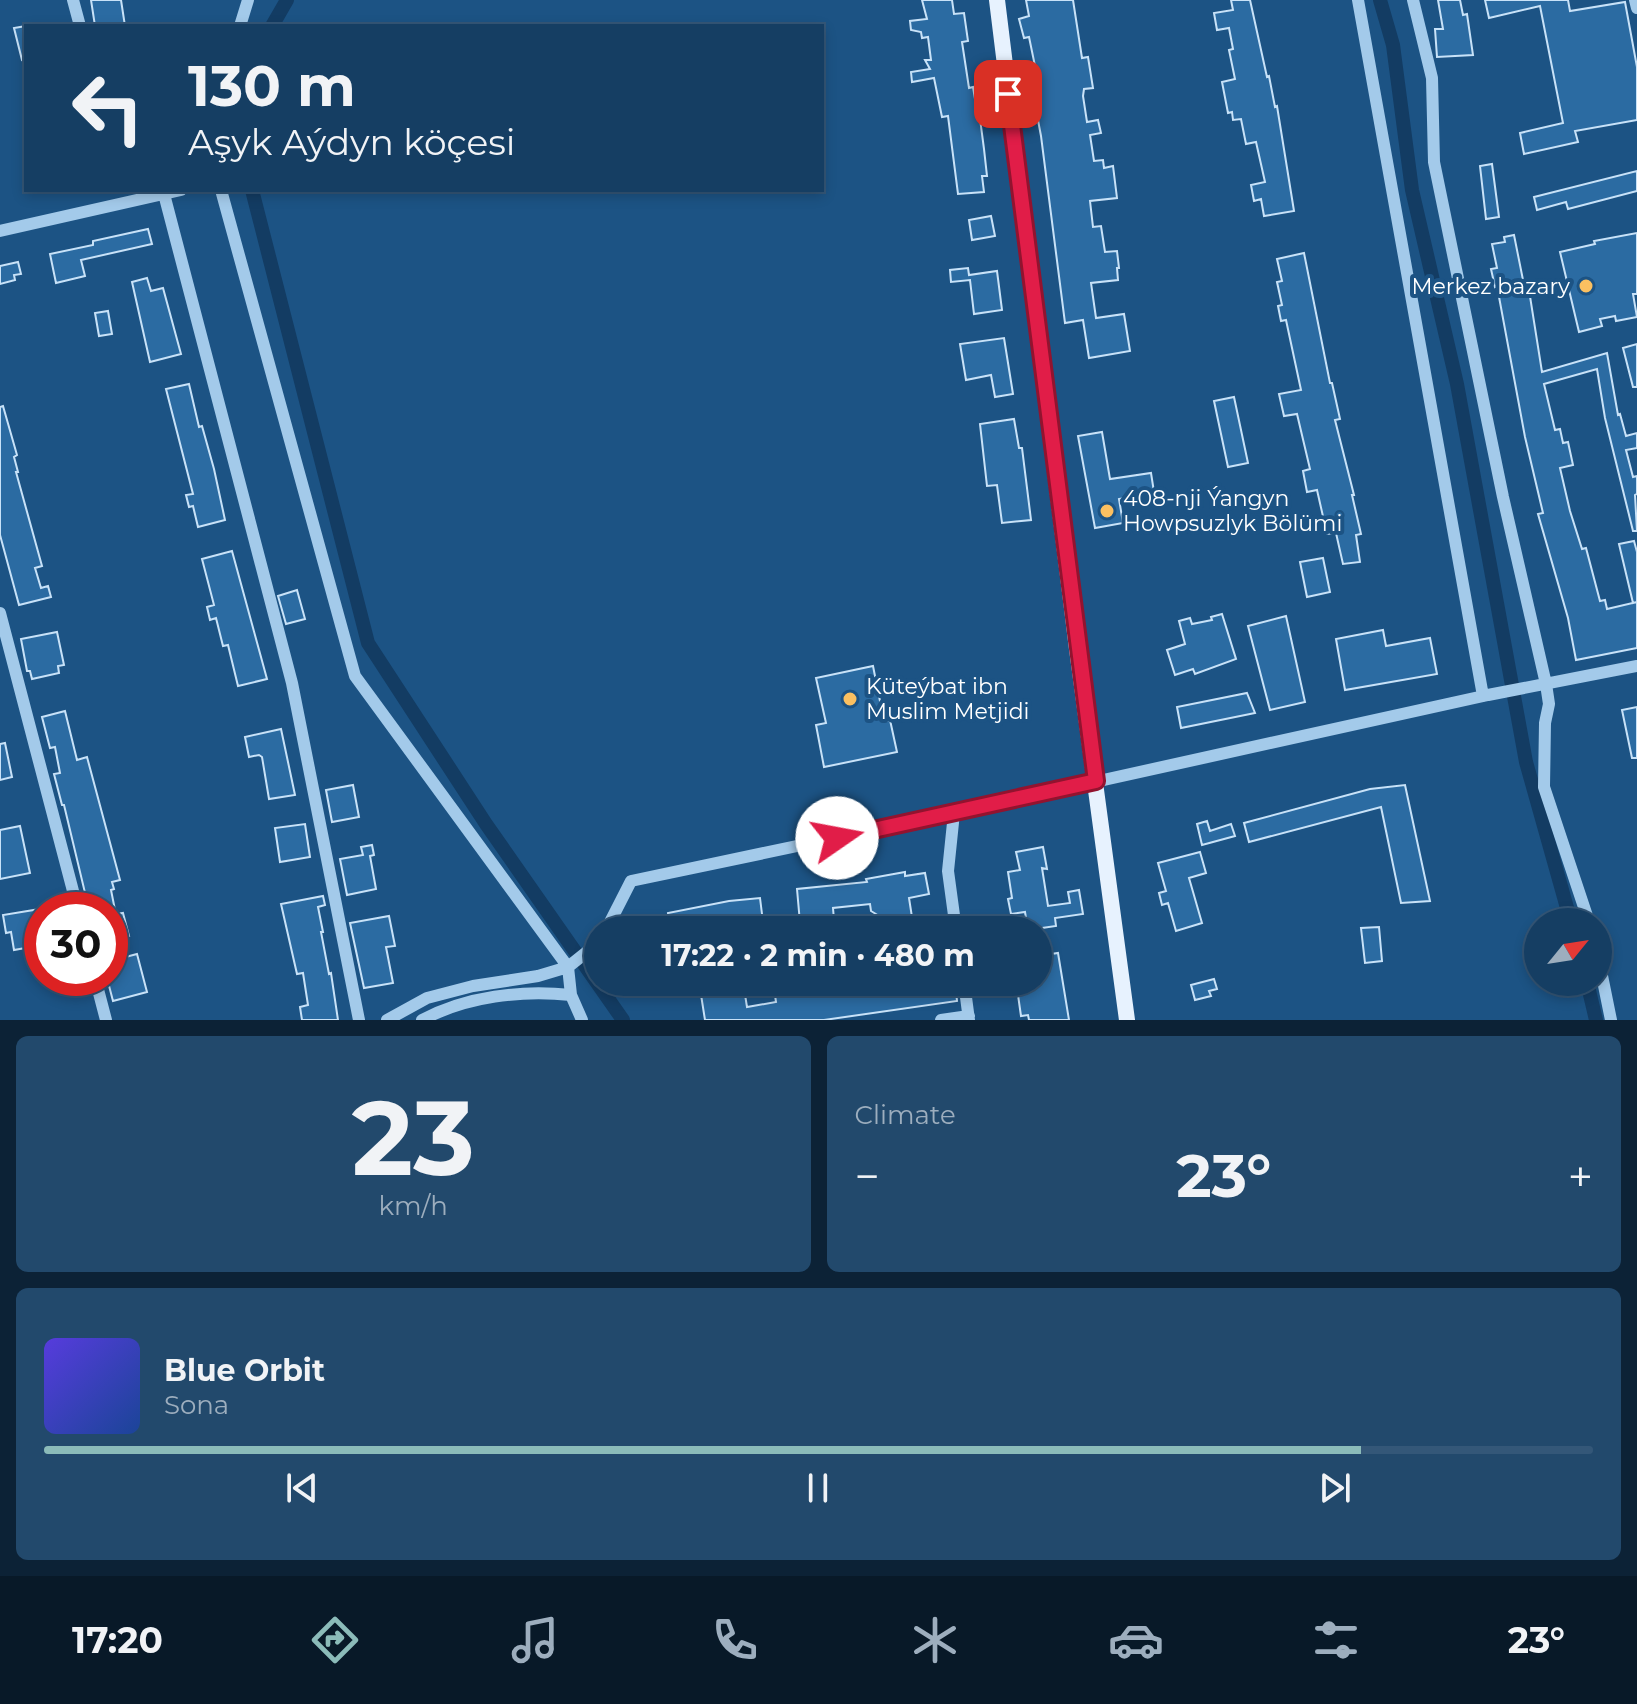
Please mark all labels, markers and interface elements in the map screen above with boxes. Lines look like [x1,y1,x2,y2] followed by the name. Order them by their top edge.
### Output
[188,52,356,120] text: 130 m
[56,56,160,160] icon: left
[974,60,1042,128] pin
[986,72,1030,116] icon: arrive
[188,120,515,164] text: Aşyk Aýdyn köçesi
[1412,273,1570,300] place label: Merkez bazary
[1577,277,1595,295] marker: Merkez bazary
[1123,485,1342,537] place label: 408-nji Ýangyn Howpsuzlyk Bölümi
[1098,502,1116,520] marker: 408-nji Ýangyn Howpsuzlyk Bölümi
[866,673,1029,725] place label: Küteýbat ibn Muslim Metjidi
[841,690,859,708] marker: Küteýbat ibn Muslim Metjidi
[795,796,879,880] position arrow
[24,892,128,996] speed limit sign: 30
[1524,908,1612,996] north arrow
[1524,908,1612,996] map controls
[661,937,975,974] text: 17:22 · 2 min · 480 m
[352,1074,475,1201] text: 23
[855,1099,956,1131] text: Climate
[1176,1139,1271,1212] text: 23°
[855,1149,880,1203] text: −
[1568,1149,1593,1203] text: +
[379,1190,448,1222] text: km/h
[164,1352,325,1389] text: Blue Orbit
[164,1389,229,1421] text: Sona
[280,1466,324,1510] icon: previous
[796,1466,840,1510] icon: pause
[1313,1466,1357,1510] icon: next
[307,1612,363,1668] icon: directions
[507,1612,563,1668] icon: music
[707,1612,763,1668] icon: phone
[907,1612,963,1668] icon: climate
[1108,1612,1164,1668] icon: car
[1308,1612,1364,1668] icon: filters
[72,1618,163,1662] text: 17:20
[1508,1618,1565,1662] text: 23°

